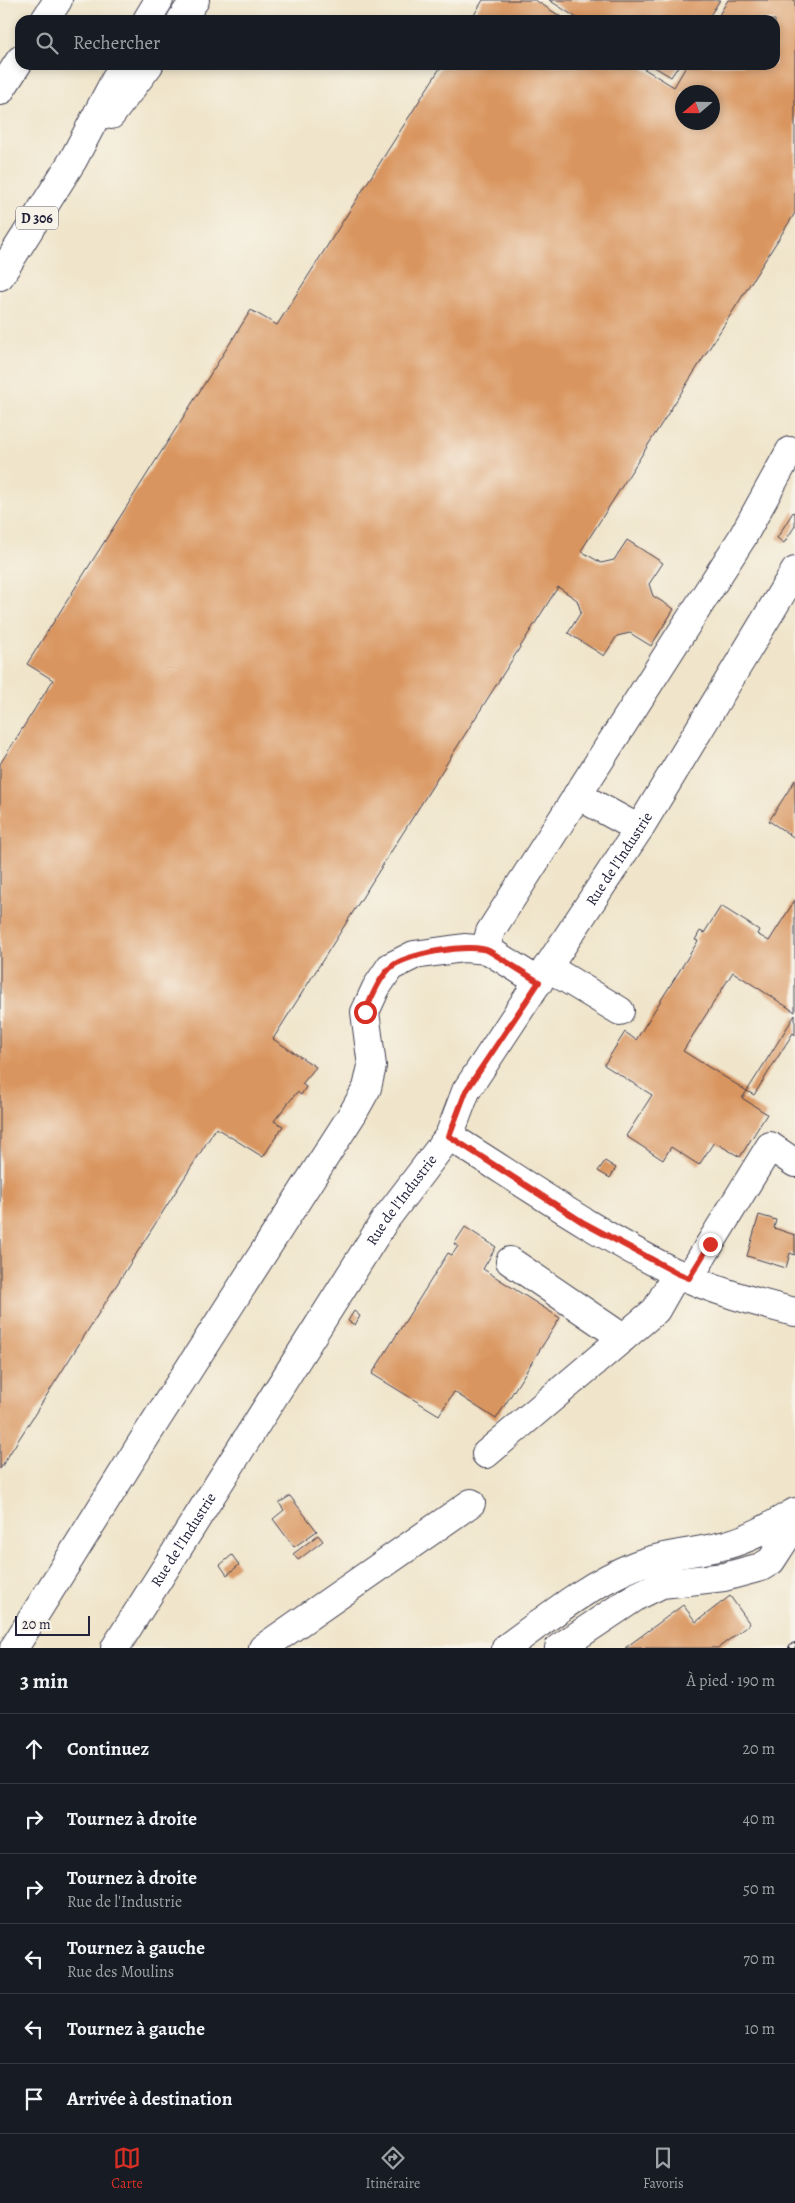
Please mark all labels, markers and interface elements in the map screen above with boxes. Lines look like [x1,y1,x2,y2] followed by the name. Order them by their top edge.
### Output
[15,15,780,70] search box
[33,29,61,57] icon: search
[73,30,160,56] text: Rechercher
[675,85,720,130] north arrow
[16,207,58,230] road number: D 306
[581,808,657,909] street label: Rue de l'Industrie
[354,1001,377,1024] route start
[362,1150,442,1249] street label: Rue de l'Industrie
[699,1233,722,1256] route end
[146,1488,221,1591] street label: Rue de l'Industrie
[15,1613,90,1636] scale bar
[22,1615,51,1634] text: 20 m
[20,1667,68,1695] text: 3 min
[687,1670,775,1692] text: À pied · 190 m
[20,1735,48,1763] icon: ahead
[67,1736,149,1762] text: Continuez
[742,1738,775,1760] text: 20 m
[20,1805,48,1833] icon: right
[67,1806,197,1832] text: Tournez à droite
[743,1808,775,1830] text: 40 m
[67,1865,197,1891] text: Tournez à droite
[20,1875,48,1903] icon: right
[743,1878,775,1900] text: 50 m
[67,1891,182,1913] text: Rue de l'Industrie
[67,1935,205,1961] text: Tournez à gauche
[20,1945,48,1973] icon: left
[743,1948,775,1970] text: 70 m
[67,1961,174,1983] text: Rue des Moulins
[20,2015,48,2043] icon: left
[67,2016,205,2042] text: Tournez à gauche
[745,2018,775,2040] text: 10 m
[20,2085,48,2113] icon: arrive
[67,2086,232,2112] text: Arrivée à destination
[111,2144,143,2193] tab: Carte
[366,2144,420,2193] tab: Itinéraire
[643,2144,684,2193] tab: Favoris

